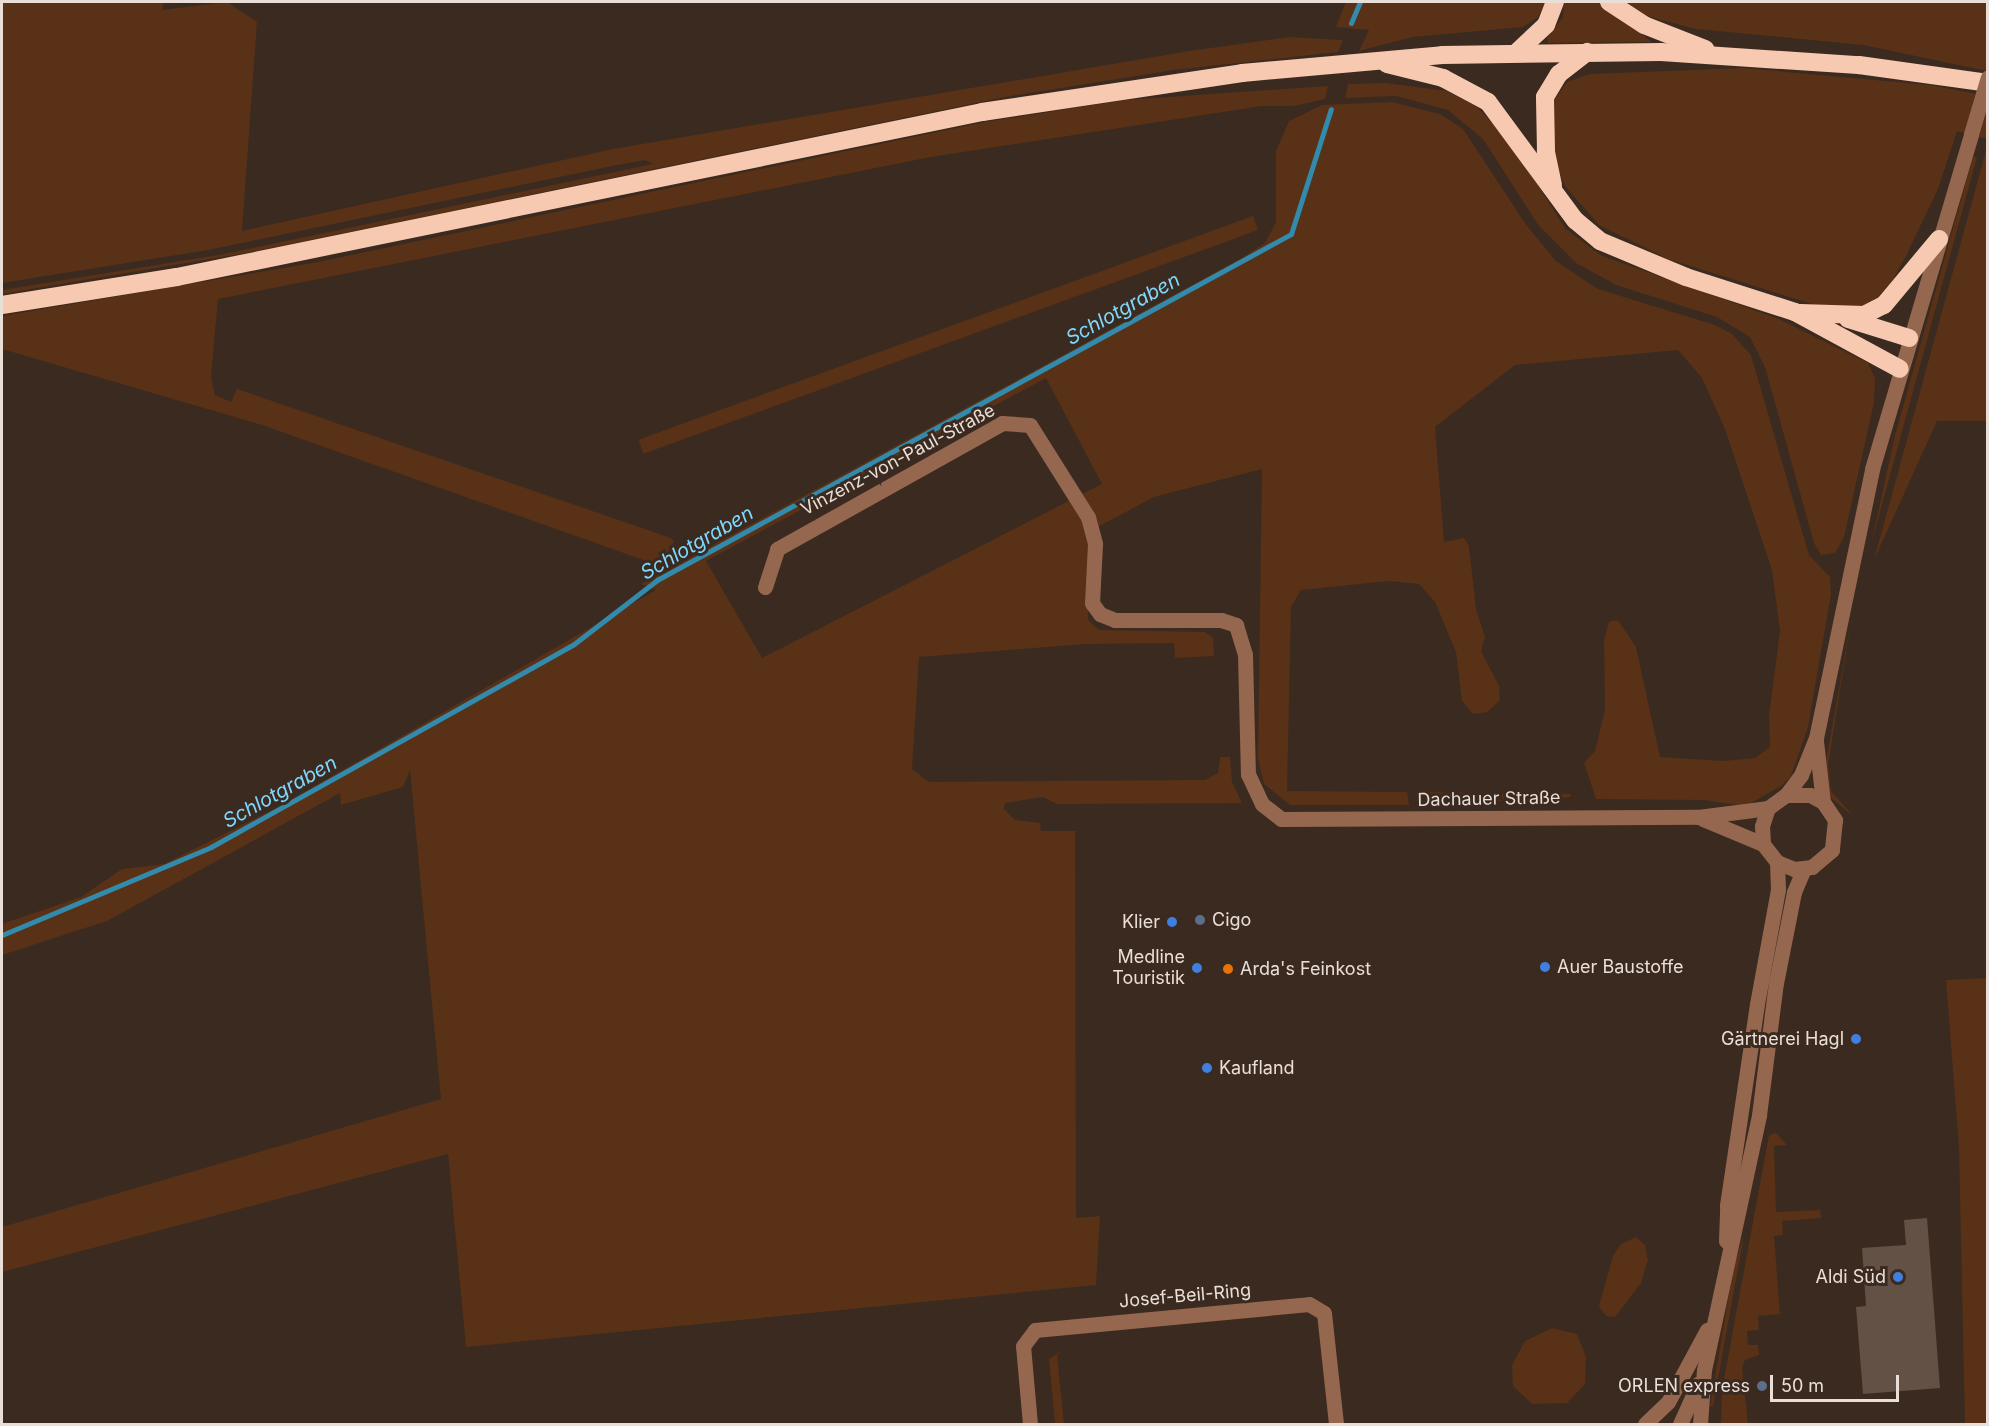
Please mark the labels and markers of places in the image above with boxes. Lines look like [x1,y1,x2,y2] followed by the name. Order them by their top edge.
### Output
[1212,909,1251,931] place label: Cigo
[1122,911,1160,933] place label: Klier
[1193,913,1207,927] marker: Cigo
[1165,915,1179,929] marker: Klier
[1112,947,1185,990] place label: Medline Touristik
[1557,956,1684,978] place label: Auer Baustoffe
[1240,958,1371,980] place label: Arda's Feinkost
[1538,960,1552,974] marker: Auer Baustoffe
[1190,961,1204,975] marker: Medline Touristik
[1221,962,1235,976] marker: Arda's Feinkost
[1721,1028,1844,1050] place label: Gärtnerei Hagl
[1849,1032,1863,1046] marker: Gärtnerei Hagl
[1219,1057,1295,1079] place label: Kaufland
[1200,1061,1214,1075] marker: Kaufland
[1816,1266,1886,1288] place label: Aldi Süd
[1891,1270,1905,1284] marker: Aldi Süd
[1618,1375,1750,1397] place label: ORLEN express
[1755,1379,1769,1393] marker: ORLEN express

